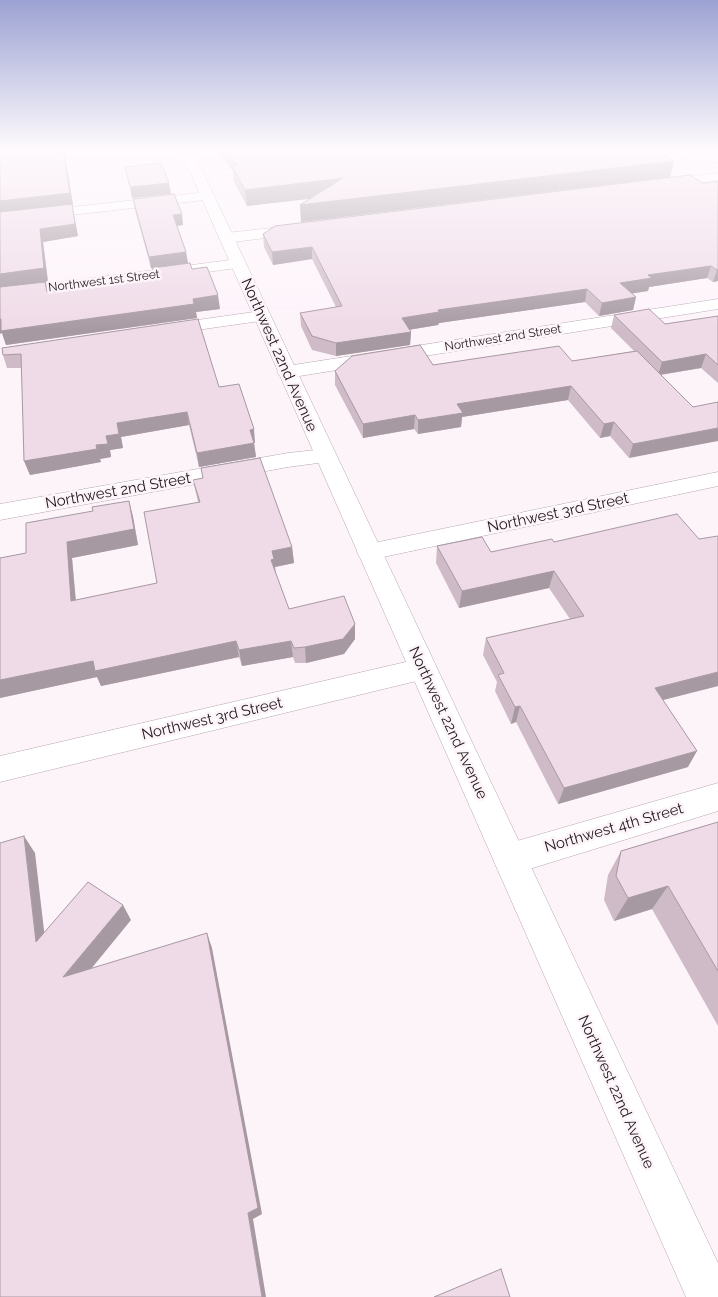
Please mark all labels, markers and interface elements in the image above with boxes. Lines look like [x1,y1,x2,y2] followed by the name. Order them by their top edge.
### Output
[47,267,161,295] street label: Northwest 1st Street
[237,275,321,435] street label: Northwest 22nd Avenue
[444,322,562,354] street label: Northwest 2nd Street
[44,469,192,513] street label: Northwest 2nd Street
[486,489,630,537] street label: Northwest 3rd Street
[405,644,491,802] street label: Northwest 22nd Avenue
[140,694,284,744] street label: Northwest 3rd Street
[543,800,685,856] street label: Northwest 4th Street
[574,1012,658,1172] street label: Northwest 22nd Avenue

